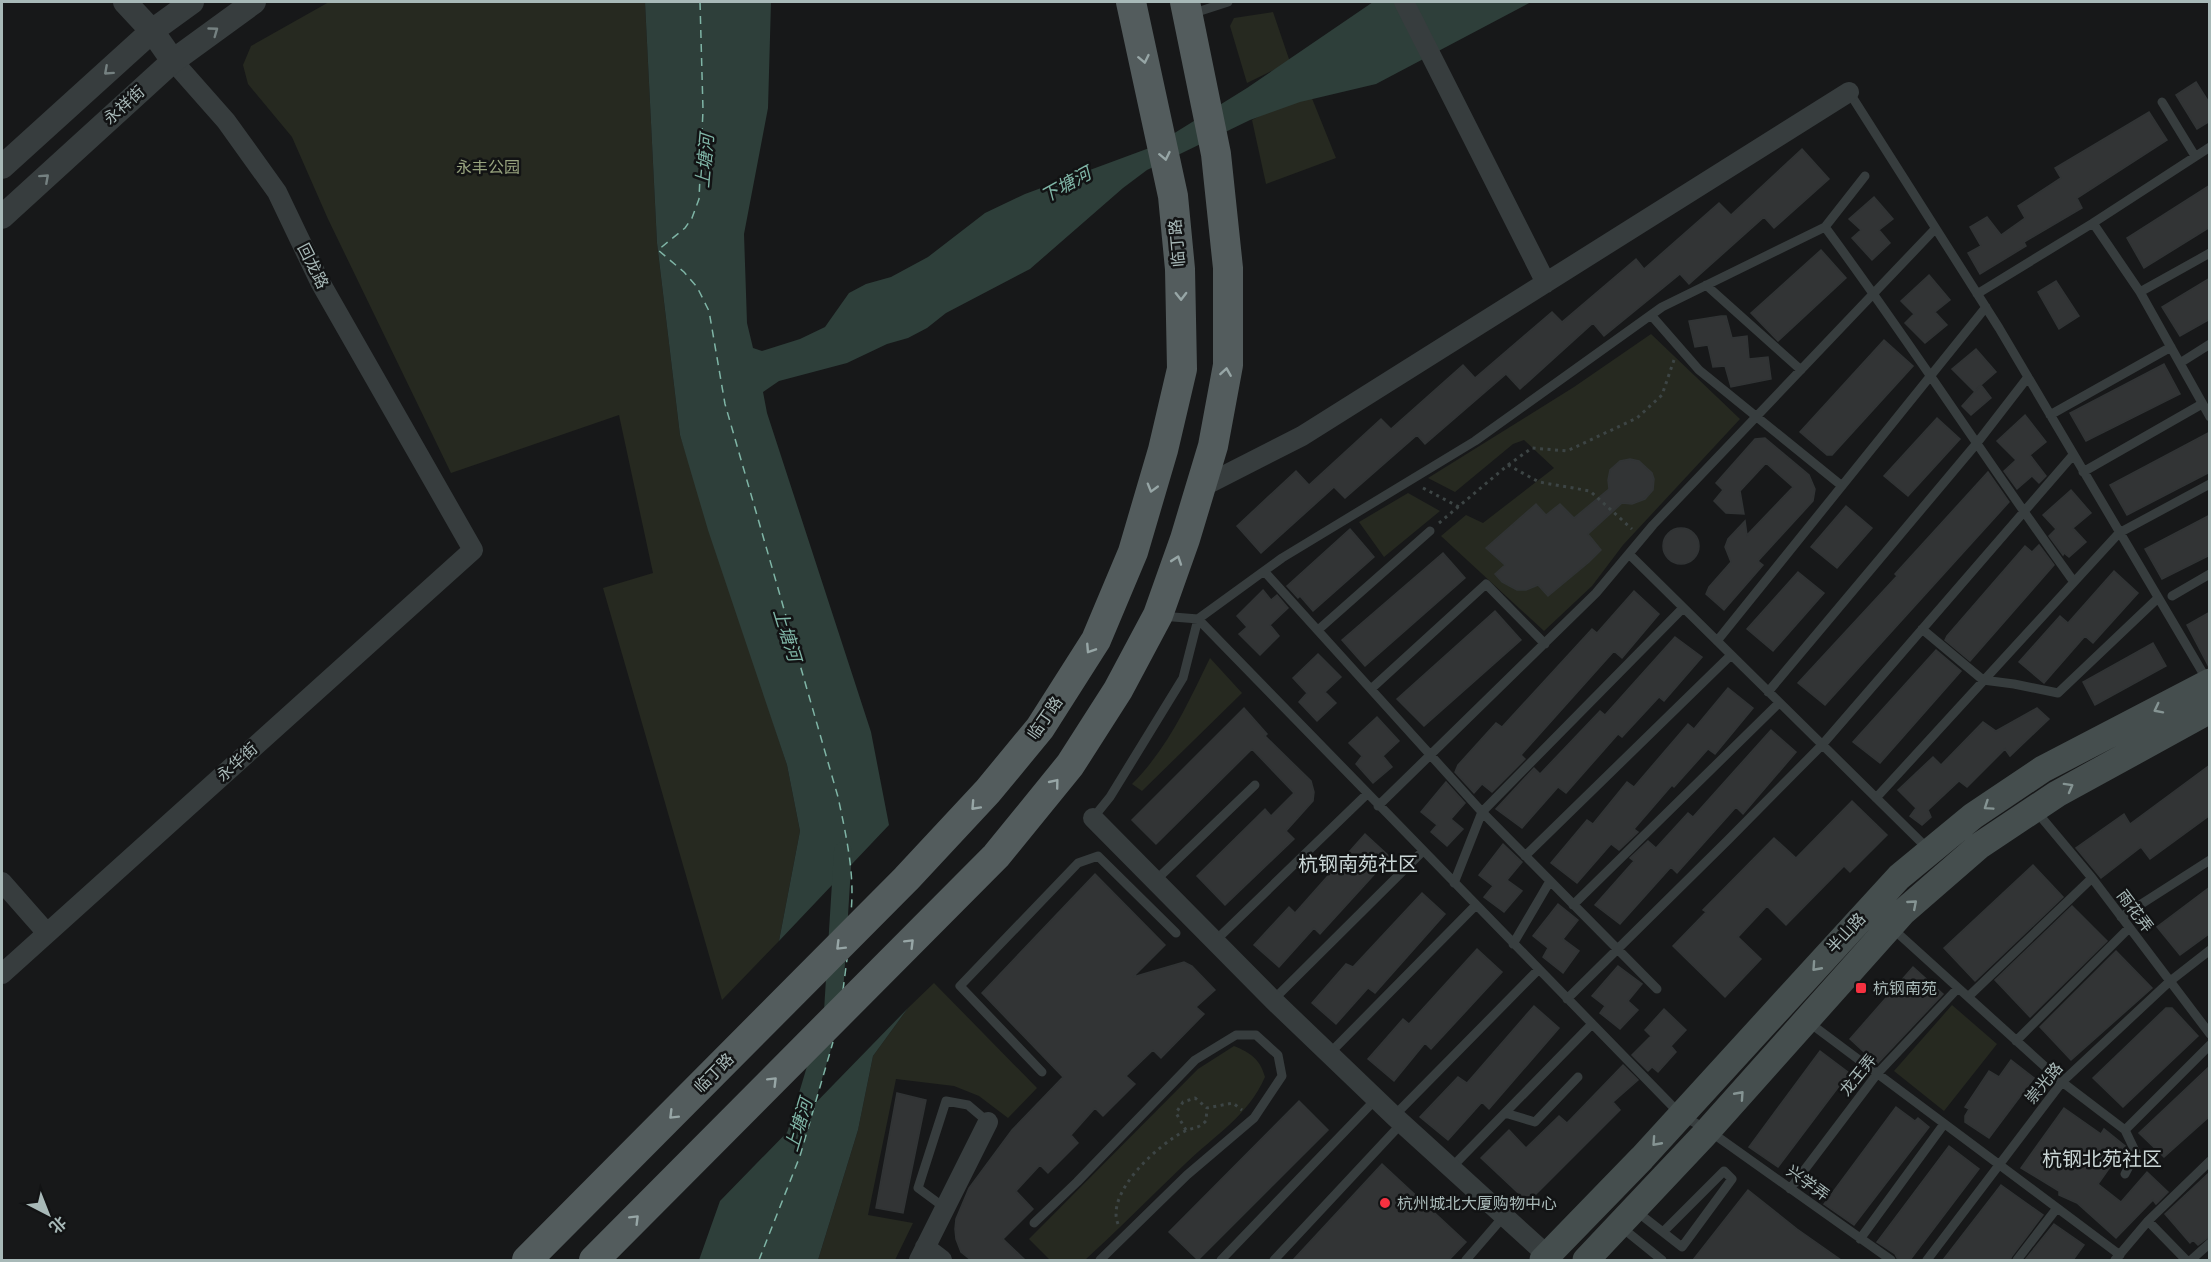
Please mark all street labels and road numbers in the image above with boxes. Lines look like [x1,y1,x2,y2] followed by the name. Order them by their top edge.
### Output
[100,83,148,127] street label: 永祥街
[1166,218,1188,268] street label: 临丁路
[295,241,331,291] street label: 回龙路
[1024,693,1066,743] street label: 临丁路
[213,740,261,784] street label: 永华街
[2114,887,2156,935] street label: 雨花弄
[1823,910,1869,956] street label: 半山路
[691,1050,737,1096] street label: 临丁路
[1836,1051,1880,1099] street label: 龙王弄
[2022,1059,2066,1107] street label: 崇光路
[1784,1162,1832,1204] street label: 兴学弄

